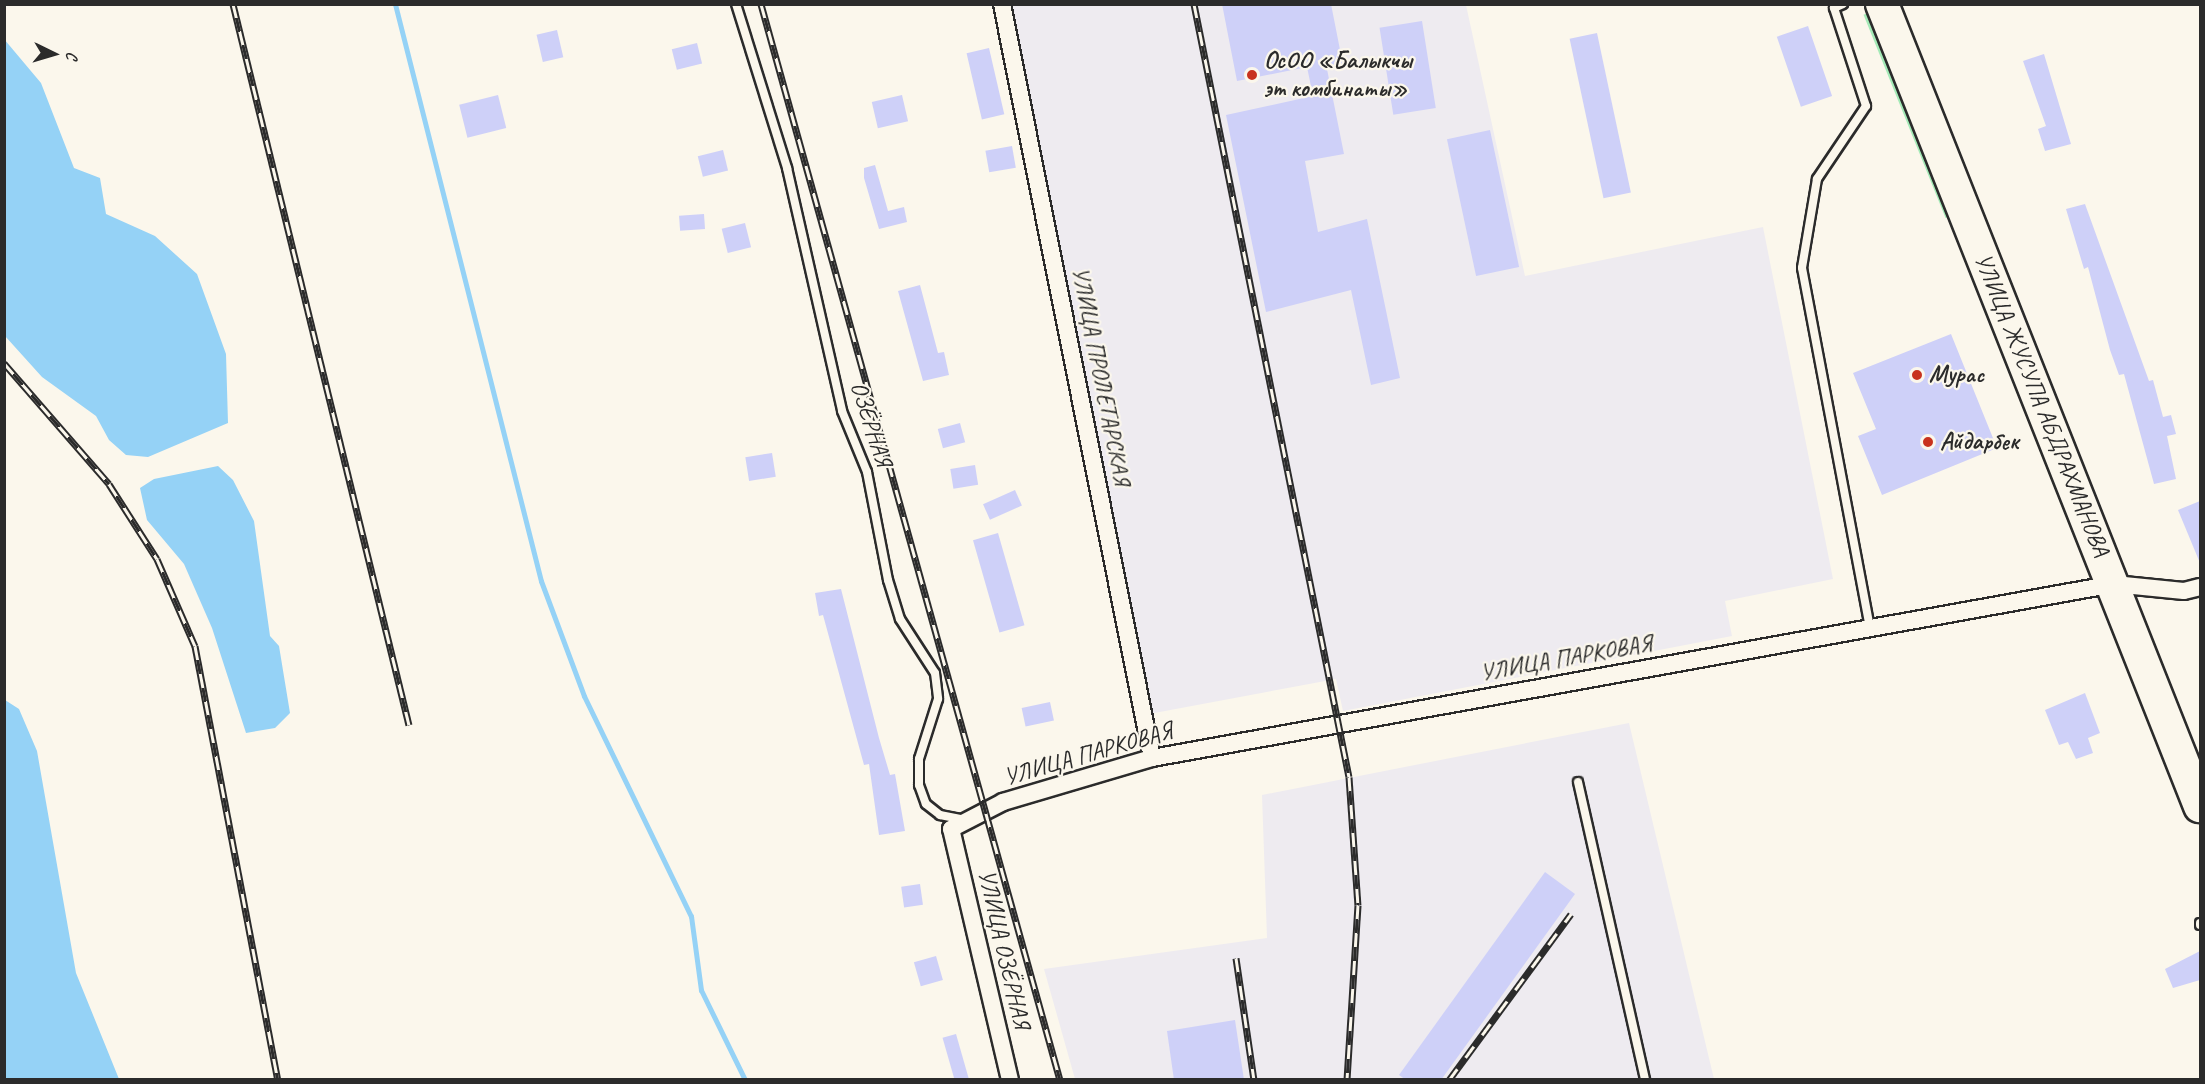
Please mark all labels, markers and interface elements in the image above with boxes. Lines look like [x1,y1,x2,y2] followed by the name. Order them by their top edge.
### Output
[24,24,84,84] north arrow
[1264,47,1412,103] place label: ОсОО «Балыкчы эт комбинаты»
[62,51,82,60] text: С
[1245,68,1259,82] marker: ОсОО «Балыкчы эт комбинаты»
[1969,251,2115,559] street label: УЛИЦА ЖУСУПА АБДРАХМАНОВА
[1066,264,1136,488] street label: УЛИЦА ПРОЛЕТАРСКАЯ
[1929,361,1984,389] place label: Мурас
[1910,368,1924,382] marker: Мурас
[844,378,898,470] street label: ОЗЁРНАЯ
[1940,428,2018,456] place label: Айдарбек
[1921,435,1935,449] marker: Айдарбек
[1478,629,1654,687] street label: УЛИЦА ПАРКОВАЯ
[1000,716,1176,792] street label: УЛИЦА ПАРКОВАЯ
[972,867,1036,1031] street label: УЛИЦА ОЗЁРНАЯ

